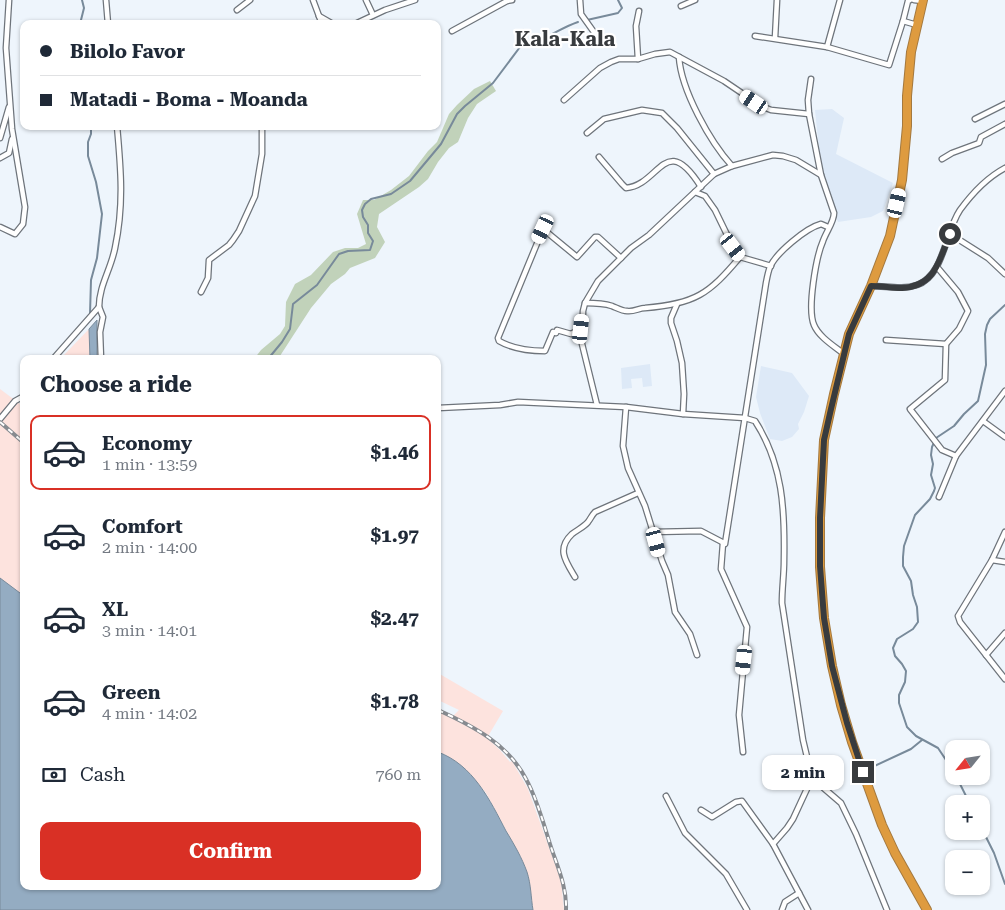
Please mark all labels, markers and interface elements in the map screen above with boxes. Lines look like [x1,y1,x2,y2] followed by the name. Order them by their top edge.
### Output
[515,27,616,51] district label: Kala-Kala
[70,40,185,63] text: Bilolo Favor
[737,87,770,117] car
[70,88,308,111] text: Matadi - Boma - Moanda
[886,187,907,219] car
[529,212,556,246] car
[939,223,961,245] route start
[717,231,748,263] car
[571,313,590,345] car
[40,372,192,397] text: Choose a ride
[42,430,87,475] icon: car
[102,432,192,455] text: Economy
[370,441,419,464] text: $1.46
[102,455,197,474] text: 1 min · 13:59
[42,513,87,558] icon: car
[102,515,183,538] text: Comfort
[370,524,419,547] text: $1.97
[644,526,667,558] car
[102,538,197,557] text: 2 min · 14:00
[42,596,87,641] icon: car
[102,598,128,621] text: XL
[370,607,419,630] text: $2.47
[102,621,197,640] text: 3 min · 14:01
[734,644,753,676] car
[42,679,87,724] icon: car
[102,681,160,704] text: Green
[370,690,419,713] text: $1.78
[102,704,197,723] text: 4 min · 14:02
[945,740,990,785] north arrow
[945,740,990,895] map controls
[763,754,846,790] callout: 2 min
[40,761,68,789] icon: cash
[852,761,874,783] route end
[80,763,125,786] text: Cash
[781,763,825,782] text: 2 min
[375,765,421,784] text: 760 m
[945,795,990,840] button: +
[40,822,421,880] button: Confirm
[945,850,990,895] button: −

